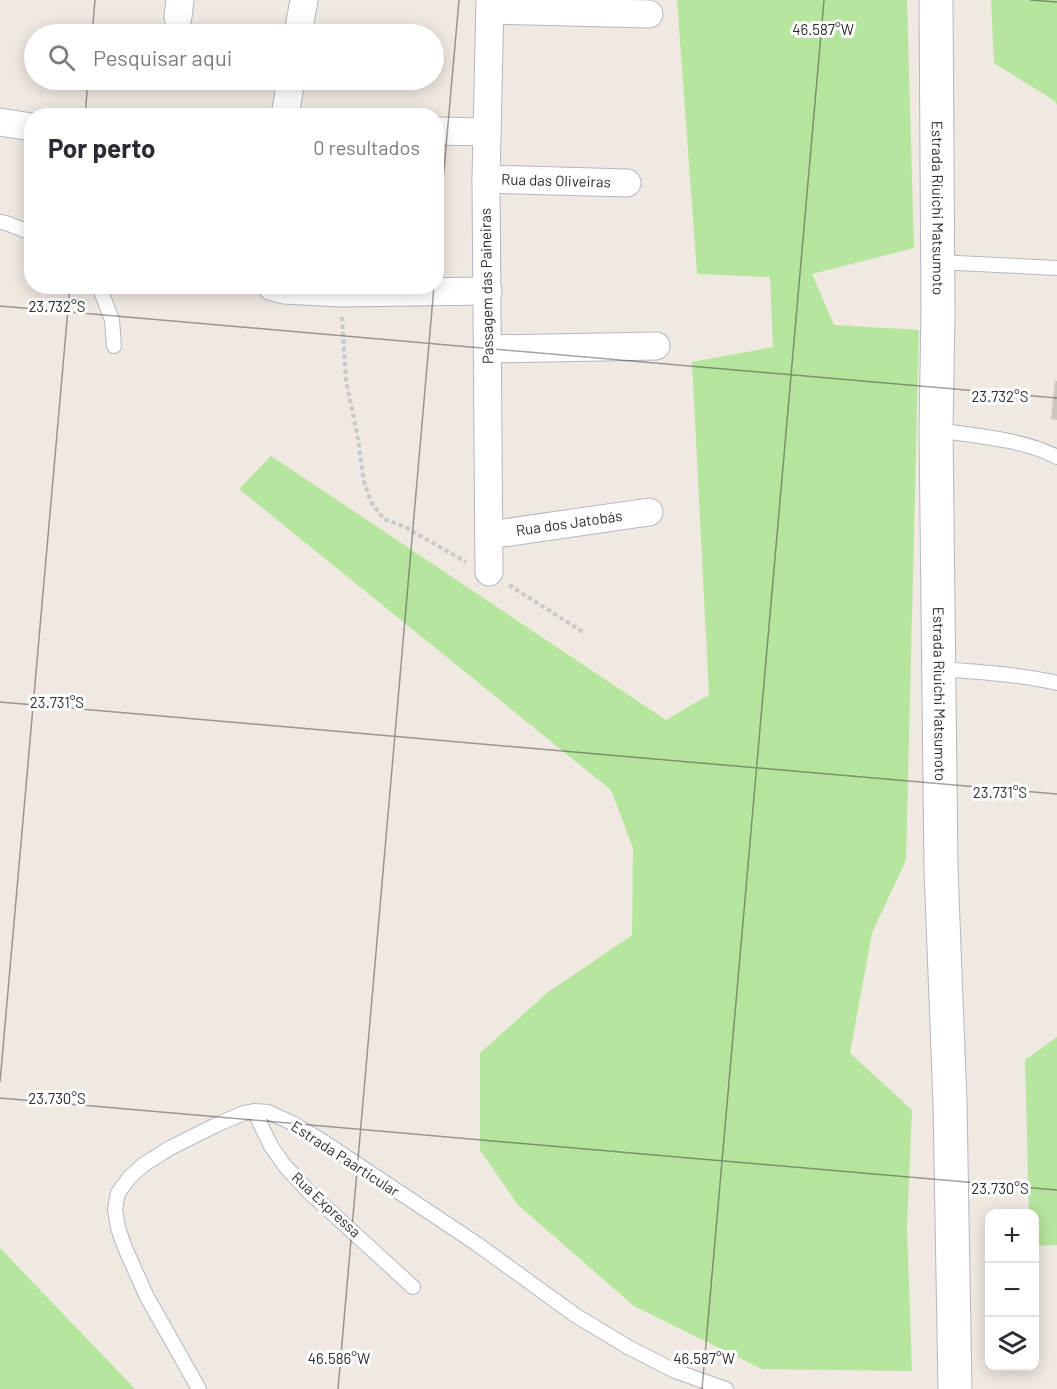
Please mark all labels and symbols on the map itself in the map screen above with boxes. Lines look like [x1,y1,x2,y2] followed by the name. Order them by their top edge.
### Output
[792,20,854,38] text: 46.587°W
[929,121,948,295] street label: Estrada Riuichi Matsumoto
[501,169,611,191] street label: Rua das Oliveiras
[476,208,496,364] street label: Passagem das Paineiras
[28,297,86,315] text: 23.732°S
[971,387,1029,405] text: 23.732°S
[515,506,623,539] street label: Rua dos Jatobás
[930,607,950,781] street label: Estrada Riuichi Matsumoto
[30,693,84,711] text: 23.731°S
[973,783,1027,801] text: 23.731°S
[28,1089,86,1107] text: 23.730°S
[288,1117,403,1200] street label: Estrada Paarticular
[289,1168,365,1241] street label: Rua Expressa
[971,1179,1029,1197] text: 23.730°S
[308,1349,370,1367] text: 46.586°W
[673,1349,735,1367] text: 46.587°W

